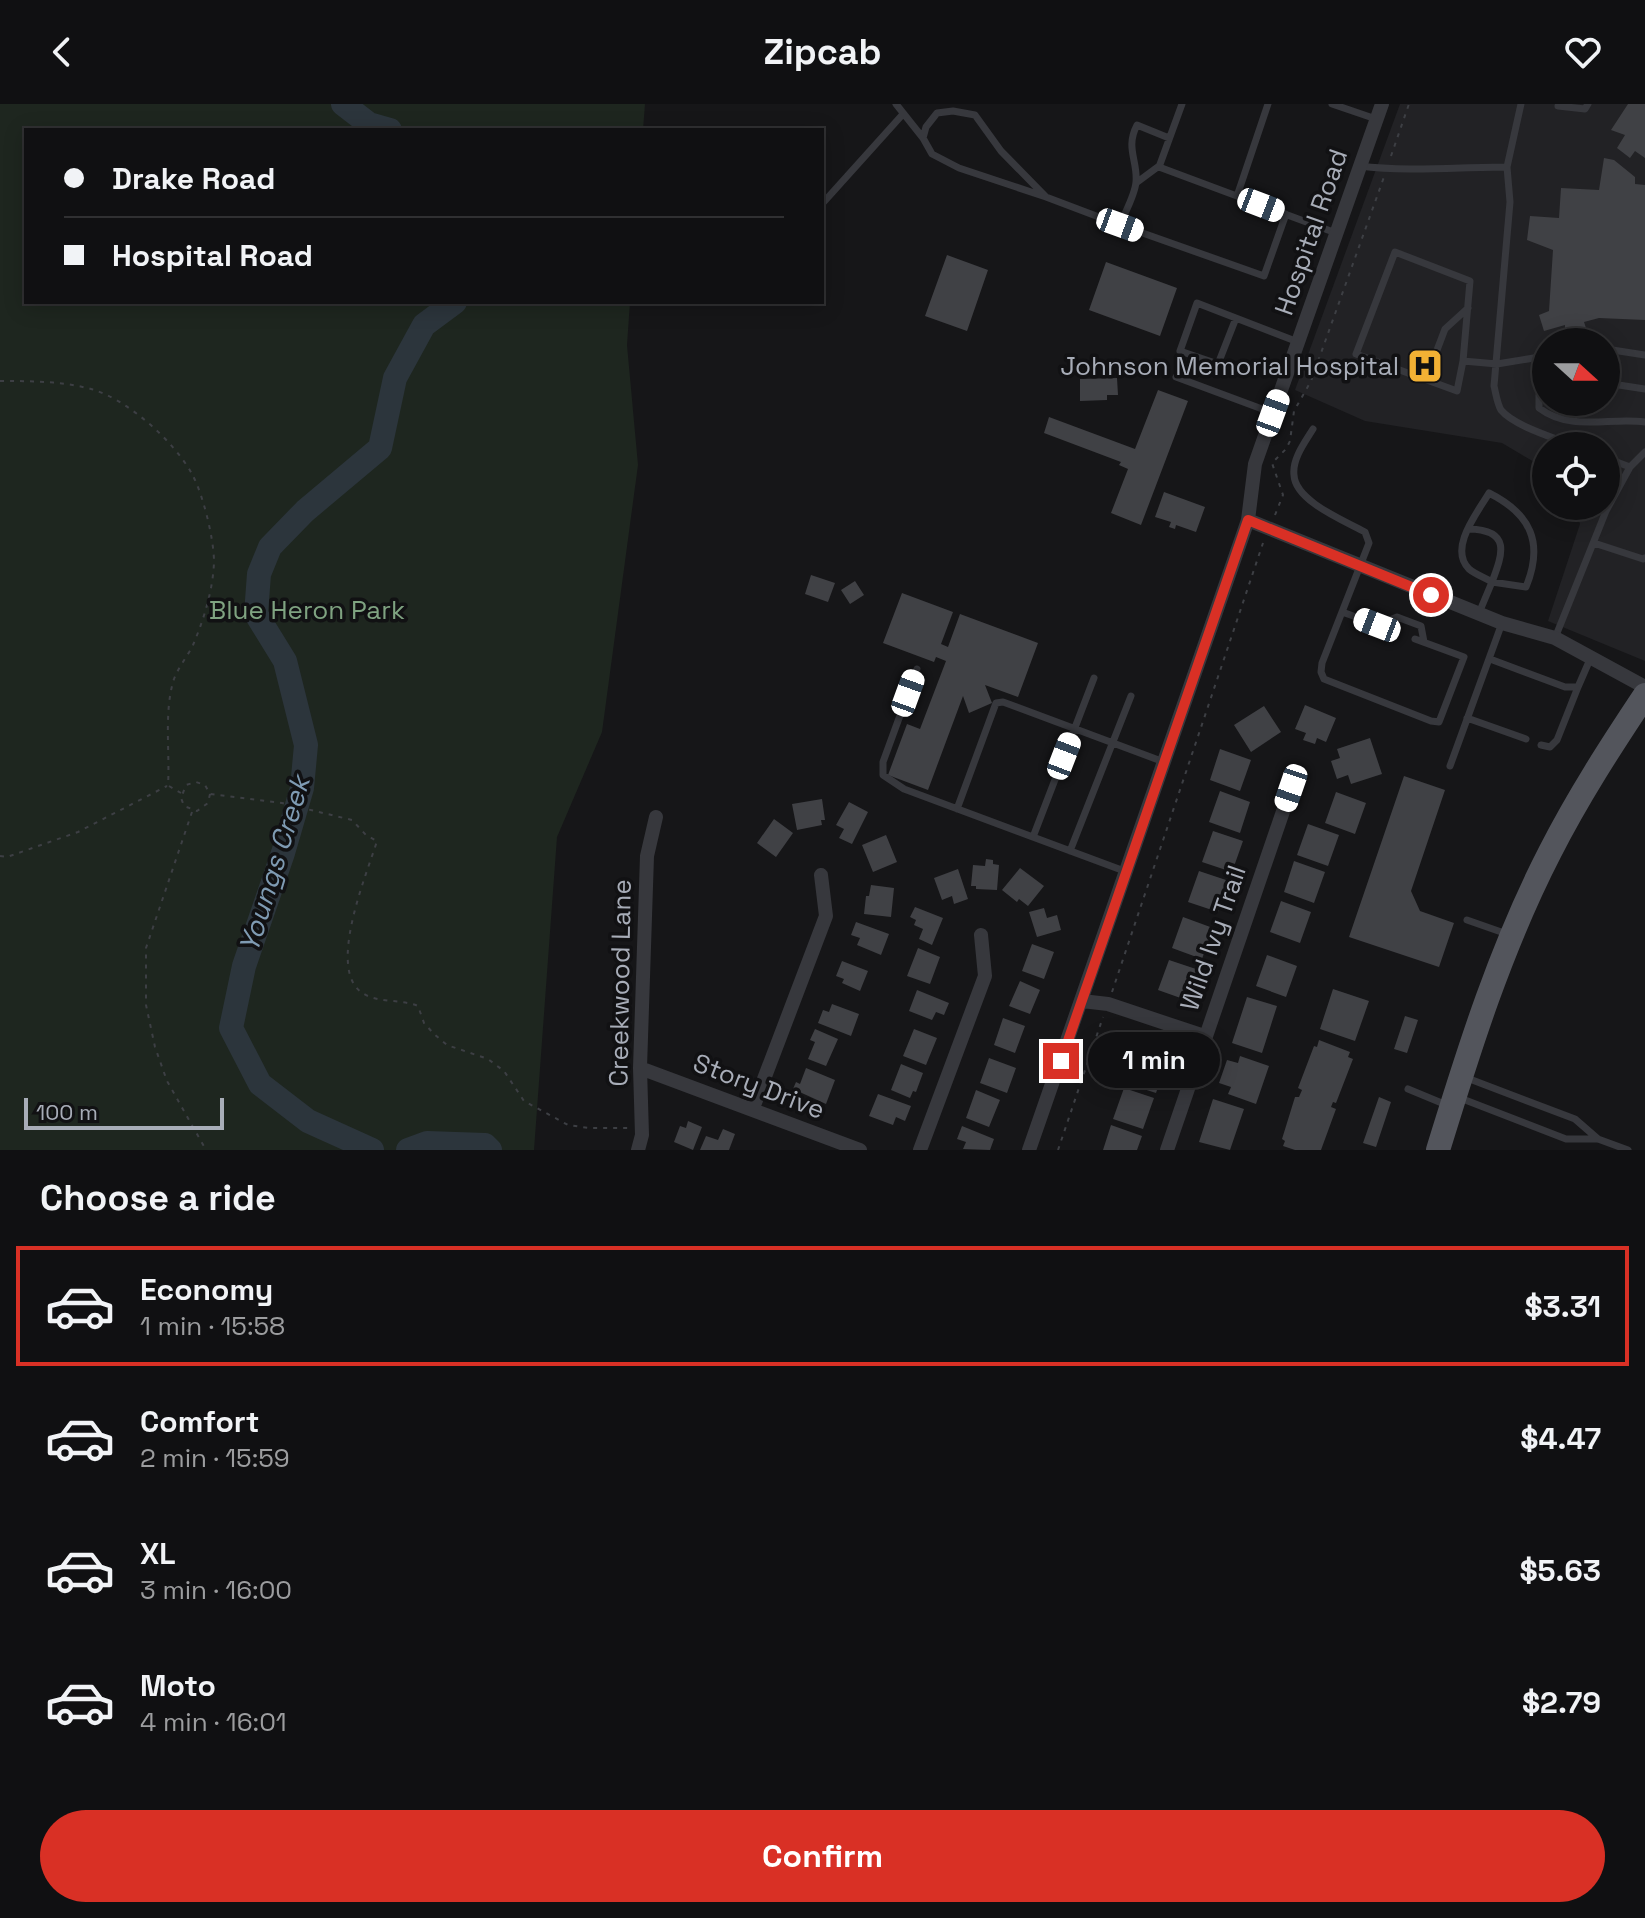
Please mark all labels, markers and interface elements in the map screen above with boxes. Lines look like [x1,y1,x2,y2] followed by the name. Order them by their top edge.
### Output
[763,29,882,75] text: Zipcab
[40,30,84,74] icon: back
[1561,30,1605,74] icon: heart
[1267,144,1355,320] street label: Hospital Road
[112,159,275,198] text: Drake Road
[1234,185,1288,225] car
[1093,206,1147,244] car
[112,236,313,275] text: Hospital Road
[1532,328,1620,416] north arrow
[1532,328,1620,520] map controls
[1406,347,1444,385] hospital icon: Johnson Memorial Hospital
[1060,349,1399,383] place label: Johnson Memorial Hospital
[1254,386,1292,440] car
[1532,432,1620,520] button: locate
[1413,577,1449,613] route start
[209,593,405,627] park label: Blue Heron Park
[1350,605,1404,645] car
[889,666,927,720] car
[1044,729,1084,783] car
[1272,761,1310,815] car
[230,769,319,956] water label: Youngs Creek
[1172,861,1254,1015] street label: Wild Ivy Trail
[601,879,639,1087] street label: Creekwood Lane
[1089,1033,1221,1089] callout: 1 min
[1043,1043,1079,1079] route end
[1122,1043,1186,1077] text: 1 min
[688,1045,830,1127] street label: Story Drive
[24,1094,224,1130] scale bar
[36,1098,98,1126] text: 100 m
[40,1175,276,1221] text: Choose a ride
[44,1270,116,1342] icon: car
[140,1270,273,1309] text: Economy
[1524,1287,1601,1326] text: $3.31
[140,1309,285,1343] text: 1 min · 15:58
[44,1402,116,1474] icon: car
[140,1402,259,1441] text: Comfort
[1520,1419,1601,1458] text: $4.47
[140,1441,290,1475] text: 2 min · 15:59
[44,1534,116,1606] icon: car
[140,1534,176,1573] text: XL
[1519,1551,1601,1590] text: $5.63
[140,1573,292,1607] text: 3 min · 16:00
[44,1666,116,1738] icon: car
[140,1666,216,1705] text: Moto
[1522,1683,1601,1722] text: $2.79
[140,1705,287,1739] text: 4 min · 16:01
[40,1810,1605,1902] button: Confirm

